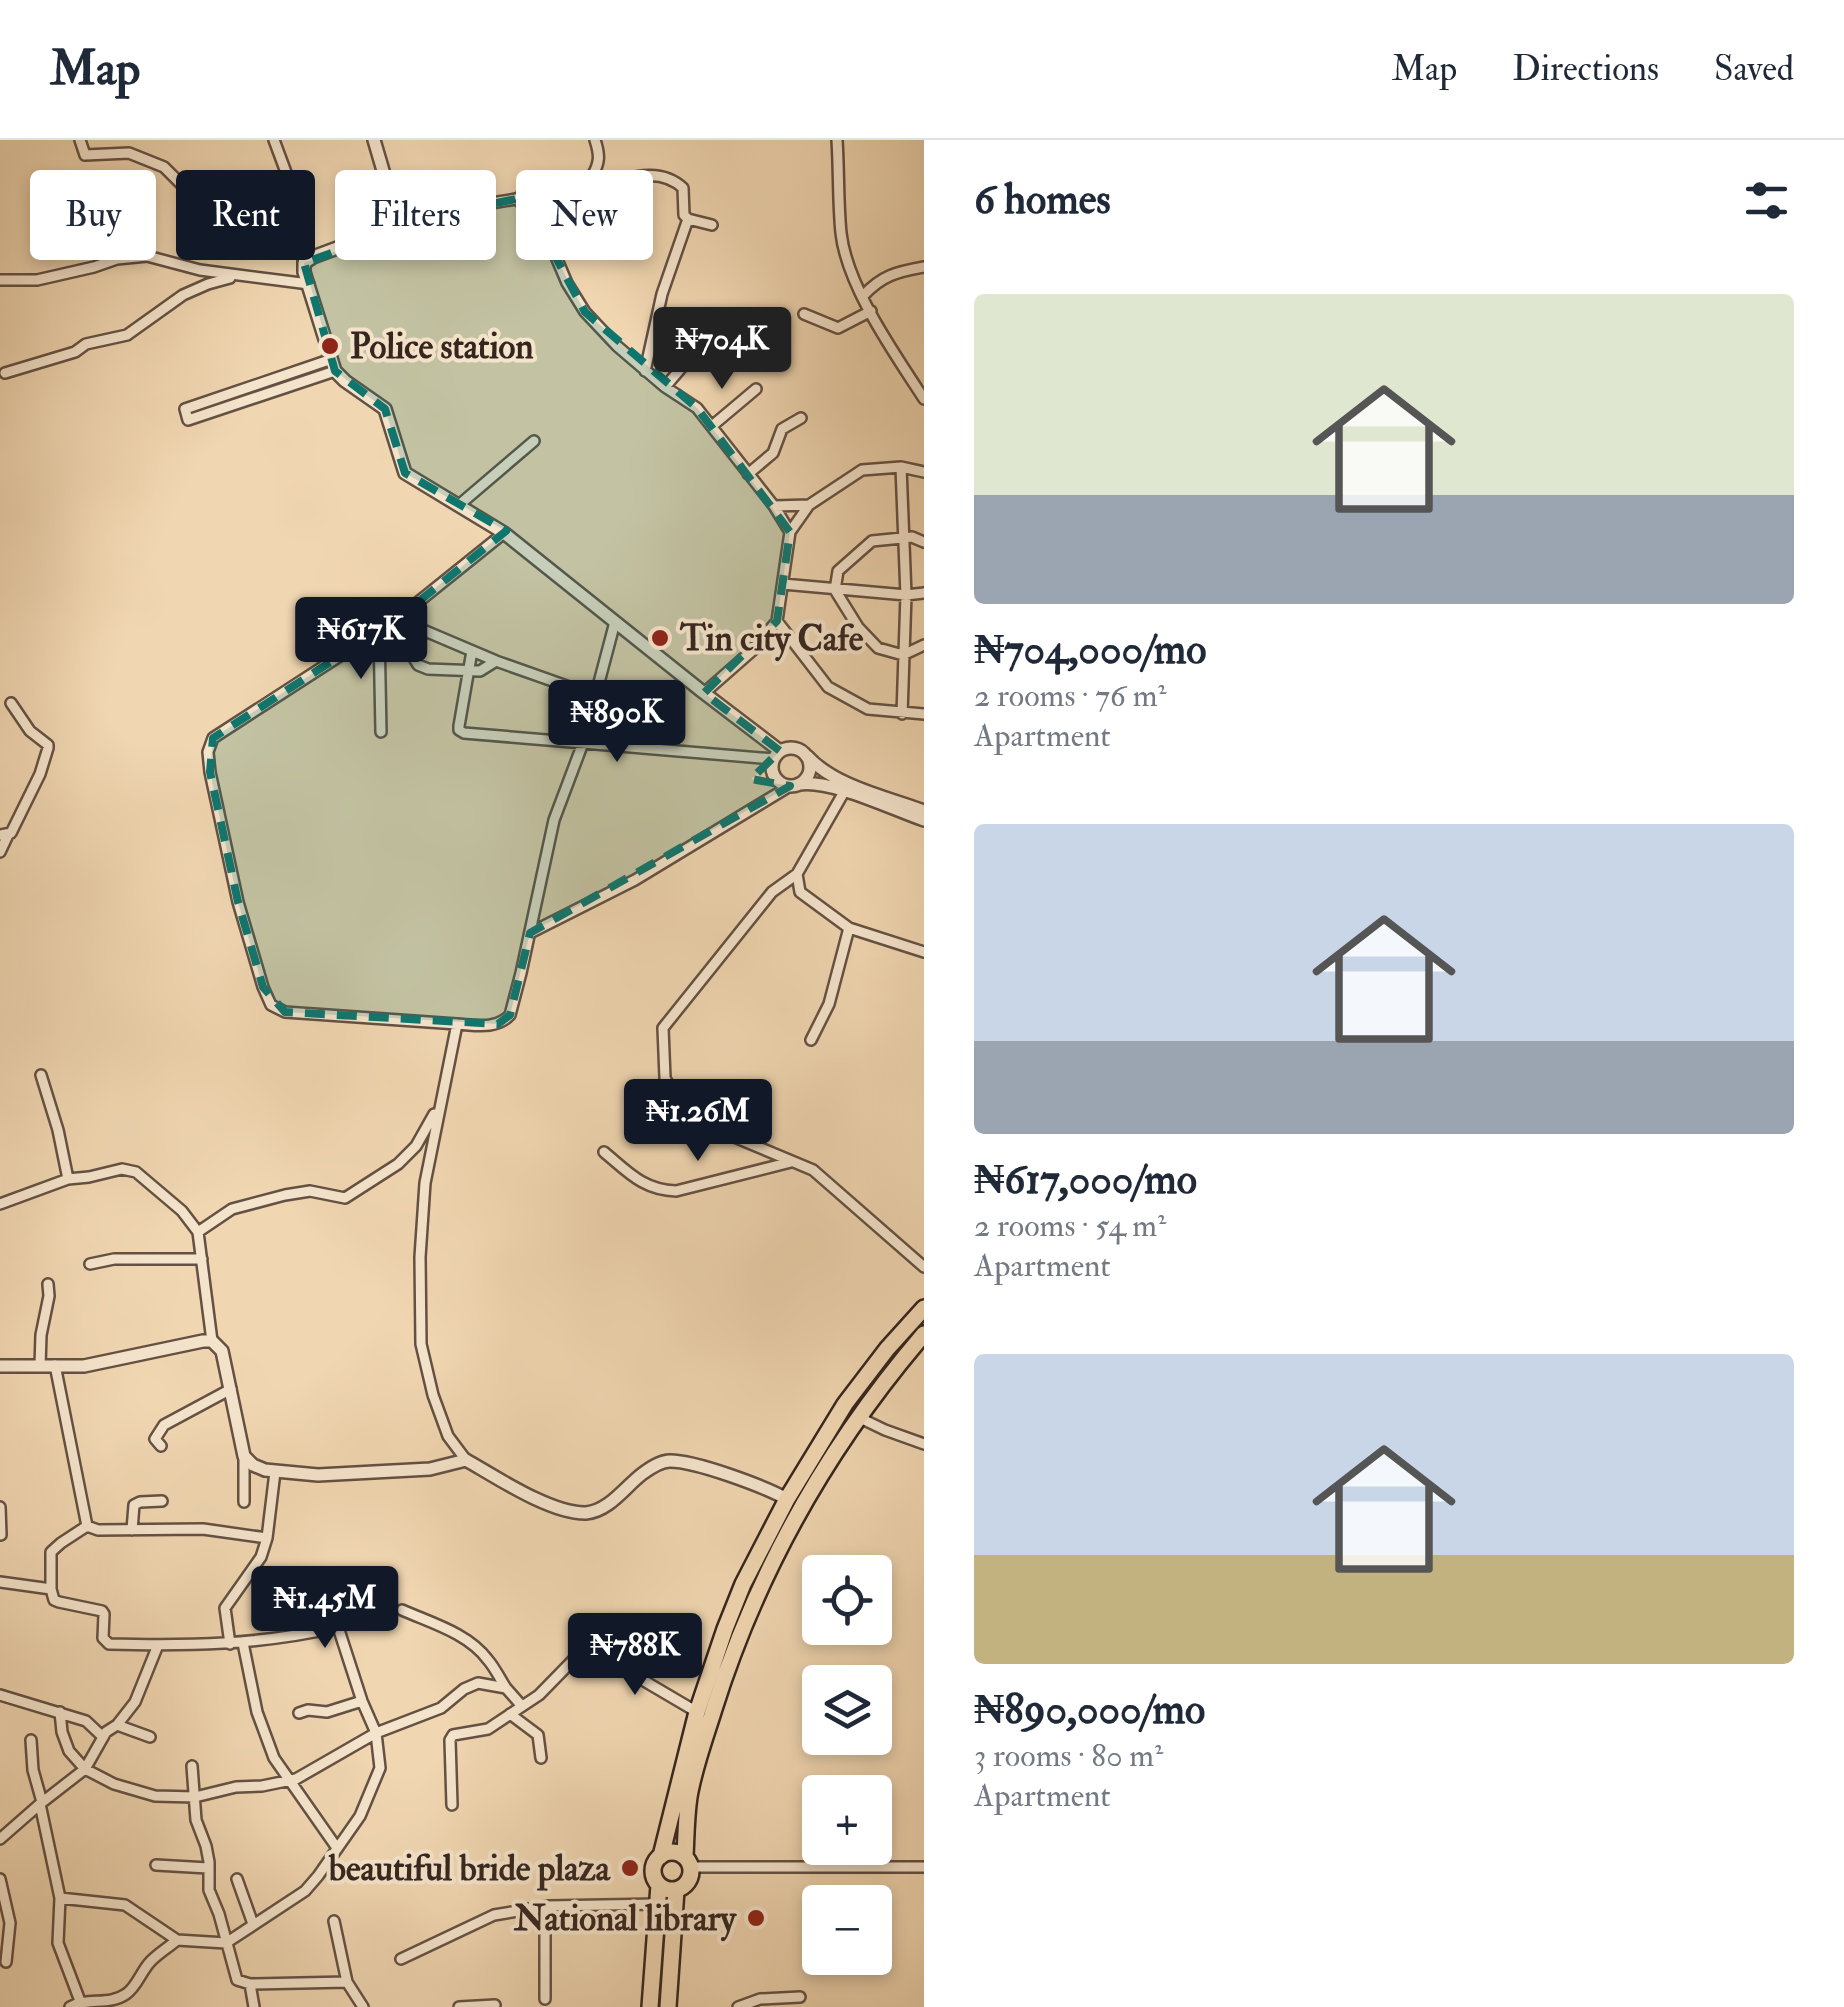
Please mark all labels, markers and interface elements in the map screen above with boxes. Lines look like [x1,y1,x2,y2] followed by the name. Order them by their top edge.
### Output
[50,39,140,99] text: Map
[1391,47,1457,91] text: Map
[1512,47,1659,91] text: Directions
[1714,47,1794,91] text: Saved
[30,170,156,260] chip: Buy
[176,170,315,260] chip: Rent
[335,170,496,260] chip: Filters
[516,170,653,260] chip: New
[1739,173,1794,228] icon: filters
[974,174,1111,226] text: 6 homes
[652,307,792,392] pin: ₦704K
[675,319,769,359] text: ₦704K
[350,325,534,369] place label: Police station
[319,335,341,357] marker: Police station
[1294,359,1474,539] icon: home
[291,597,431,682] pin: ₦617K
[317,609,405,649] text: ₦617K
[679,617,864,662] place label: Tin city Cafe
[974,624,1207,676] text: ₦704,000/mo
[649,627,671,649] marker: Tin city Cafe
[974,676,1167,716] text: 2 rooms · 76 m²
[547,680,687,765] pin: ₦890K
[570,692,664,732] text: ₦890K
[974,716,1111,756] text: Apartment
[1294,889,1474,1069] icon: home
[617,1079,779,1164] pin: ₦1.26M
[646,1091,750,1131] text: ₦1.26M
[974,1154,1197,1206] text: ₦617,000/mo
[974,1206,1166,1246] text: 2 rooms · 54 m²
[974,1246,1111,1286] text: Apartment
[1294,1419,1474,1599] icon: home
[802,1555,892,1975] map controls
[802,1555,892,1645] button: locate
[244,1566,406,1651] pin: ₦1.45M
[273,1578,377,1618] text: ₦1.45M
[565,1613,705,1698] pin: ₦788K
[590,1625,680,1665] text: ₦788K
[802,1665,892,1755] button: layers
[974,1684,1205,1736] text: ₦890,000/mo
[974,1736,1163,1776] text: 3 rooms · 80 m²
[802,1775,892,1865] button: +
[974,1776,1111,1816] text: Apartment
[328,1847,612,1891] place label: beautiful bride plaza
[619,1857,641,1879] marker: beautiful bride plaza
[802,1885,892,1975] button: −
[513,1897,738,1942] place label: National library
[745,1907,767,1929] marker: National library

